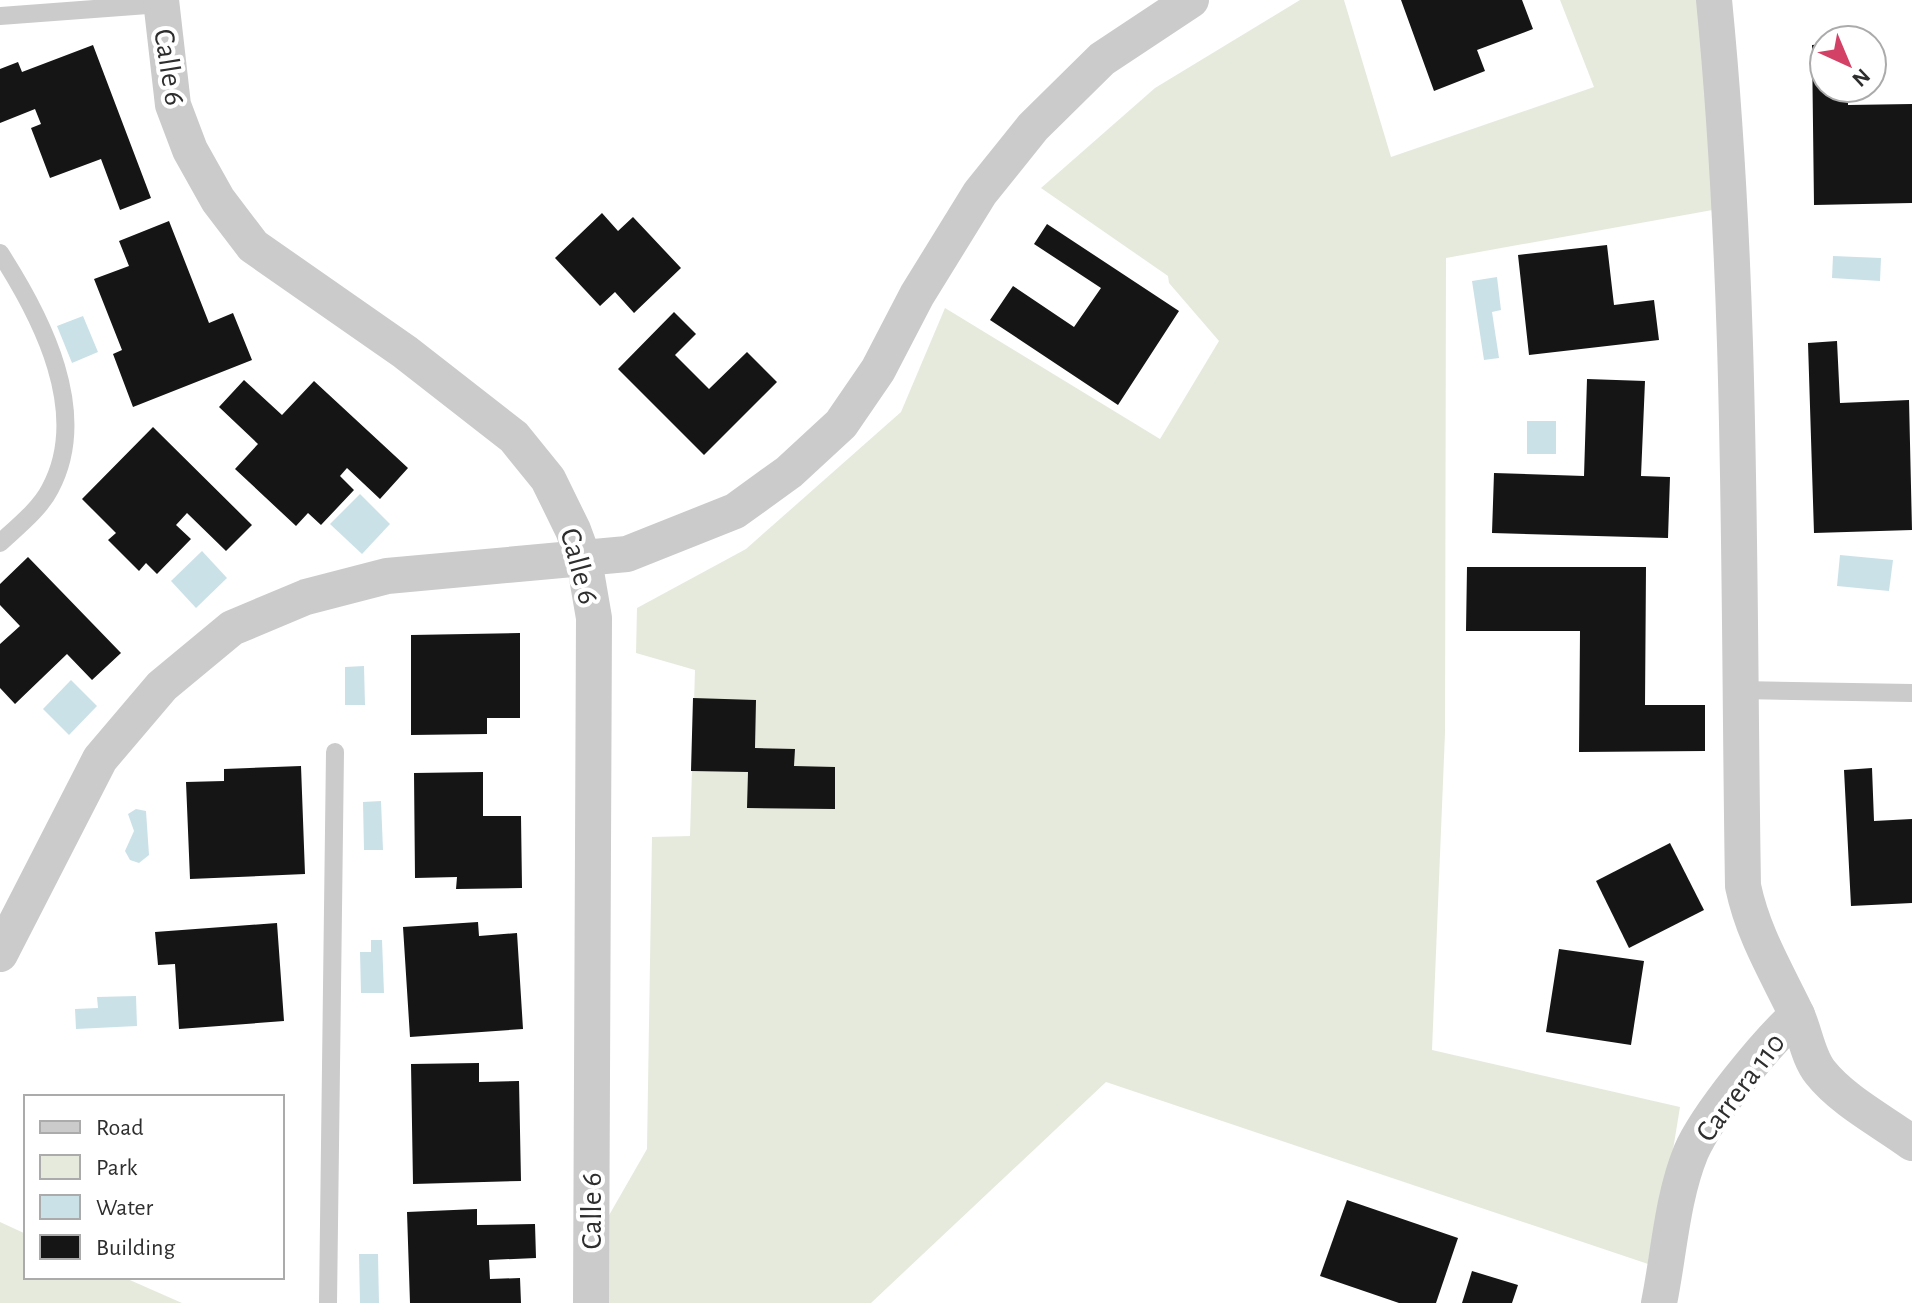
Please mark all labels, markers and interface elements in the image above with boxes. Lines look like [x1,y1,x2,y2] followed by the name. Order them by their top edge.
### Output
[1808,24,1888,104] north arrow
[148,27,190,108] street label: Calle 6
[1848,64,1874,91] text: N
[555,525,604,607] street label: Calle 6
[1691,1028,1791,1147] street label: Carrera 110
[24,1095,284,1279] legend
[96,1116,144,1140] text: Road
[96,1156,137,1180] text: Park
[577,1172,607,1250] street label: Calle 6
[96,1196,154,1220] text: Water
[96,1236,175,1260] text: Building

